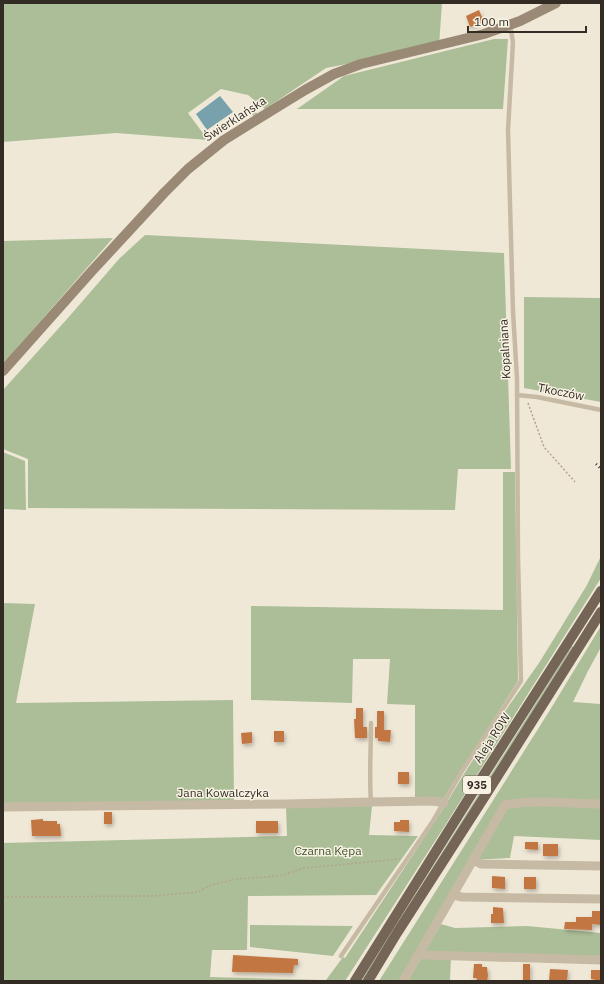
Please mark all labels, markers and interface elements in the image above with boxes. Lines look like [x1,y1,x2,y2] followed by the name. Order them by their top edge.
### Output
[468,8,586,34] scale bar
[474,14,509,29] text: 100 m
[201,92,269,144] street label: Świerklańska
[495,318,514,379] street label: Kopalniana
[537,380,586,403] street label: Tkoczów
[470,710,513,766] street label: Aleja ROW
[463,776,491,794] road number: 935
[177,785,269,800] street label: Jana Kowalczyka
[294,843,362,858] park label: Czarna Kępa

